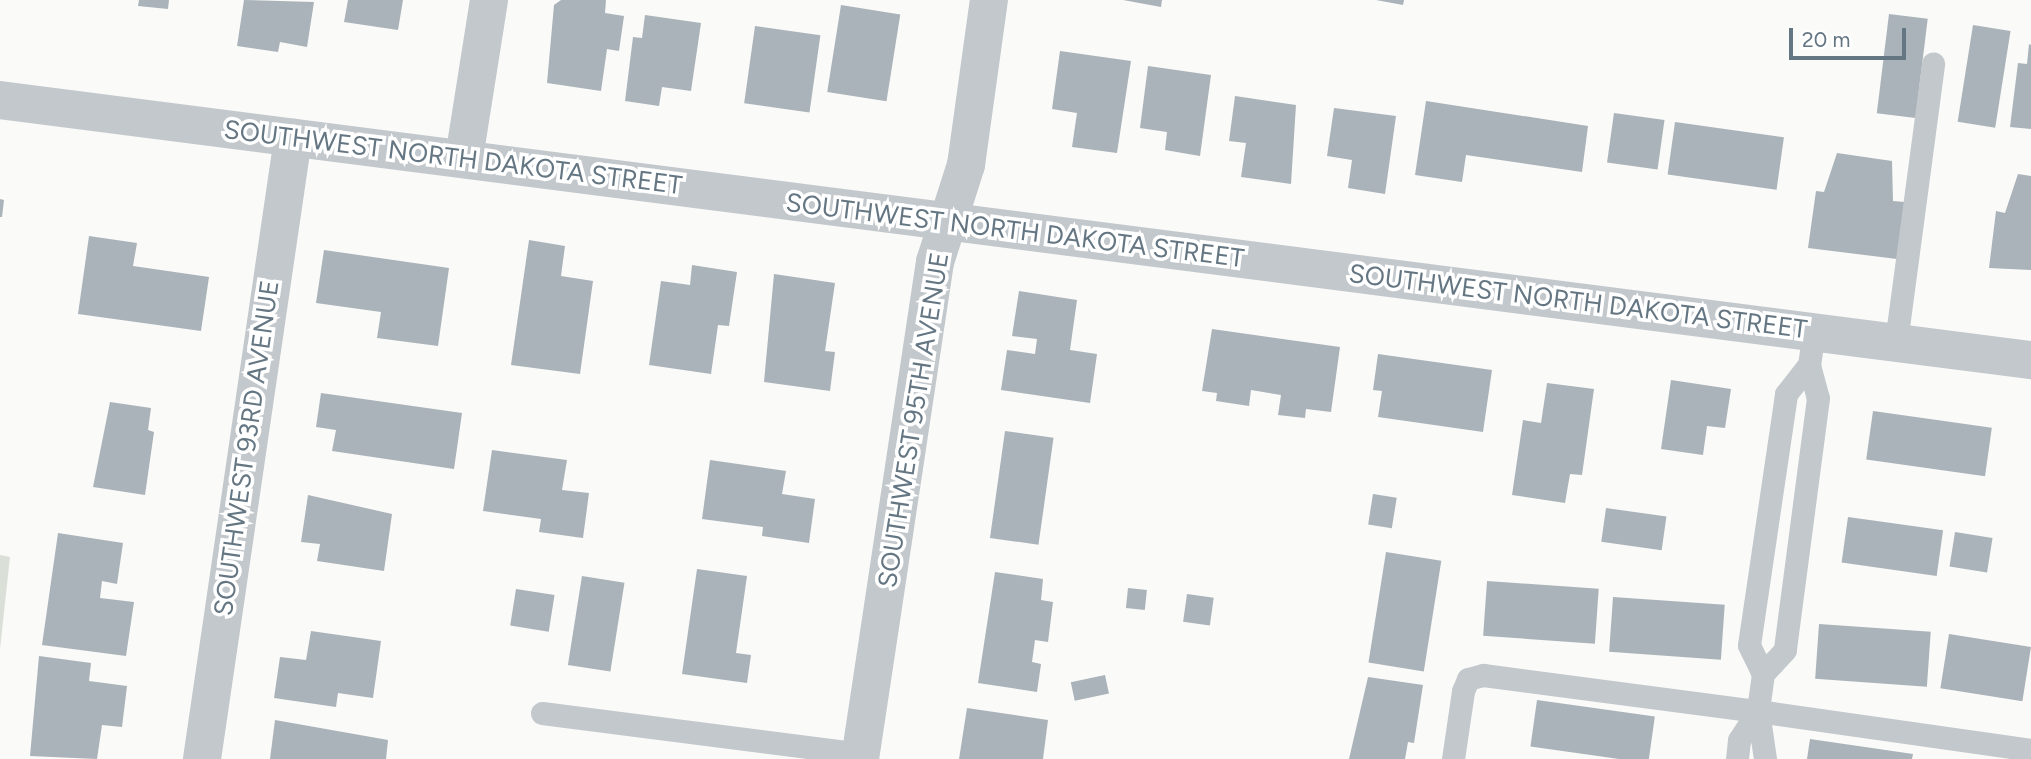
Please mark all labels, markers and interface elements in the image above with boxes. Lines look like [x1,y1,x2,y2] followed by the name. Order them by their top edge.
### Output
[1793,14,1910,58] scale bar
[1802,27,1850,52] text: 20 m
[222,114,684,202] street label: SOUTHWEST NORTH DAKOTA STREET
[784,187,1246,275] street label: SOUTHWEST NORTH DAKOTA STREET
[872,250,956,590] street label: SOUTHWEST 95TH AVENUE
[1347,258,1809,346] street label: SOUTHWEST NORTH DAKOTA STREET
[208,278,286,618] street label: SOUTHWEST 93RD AVENUE

